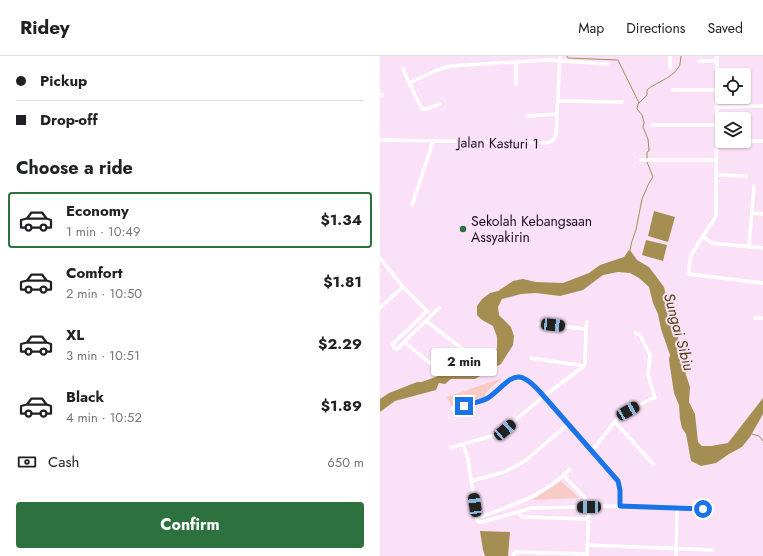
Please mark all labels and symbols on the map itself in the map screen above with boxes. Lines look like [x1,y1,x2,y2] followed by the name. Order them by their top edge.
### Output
[455,132,539,154] street label: Jalan Kasturi 1
[471,211,592,247] place label: Sekolah Kebangsaan Assyakirin
[458,224,468,234] marker: Sekolah Kebangsaan Assyakirin
[658,291,700,374] water label: Sungai Sibiu
[540,318,566,332] car
[431,348,497,376] callout: 2 min
[455,397,473,415] route end
[615,400,641,422] car
[492,418,518,442] car
[467,492,483,518] car
[694,500,712,518] route start
[577,501,601,513] car

